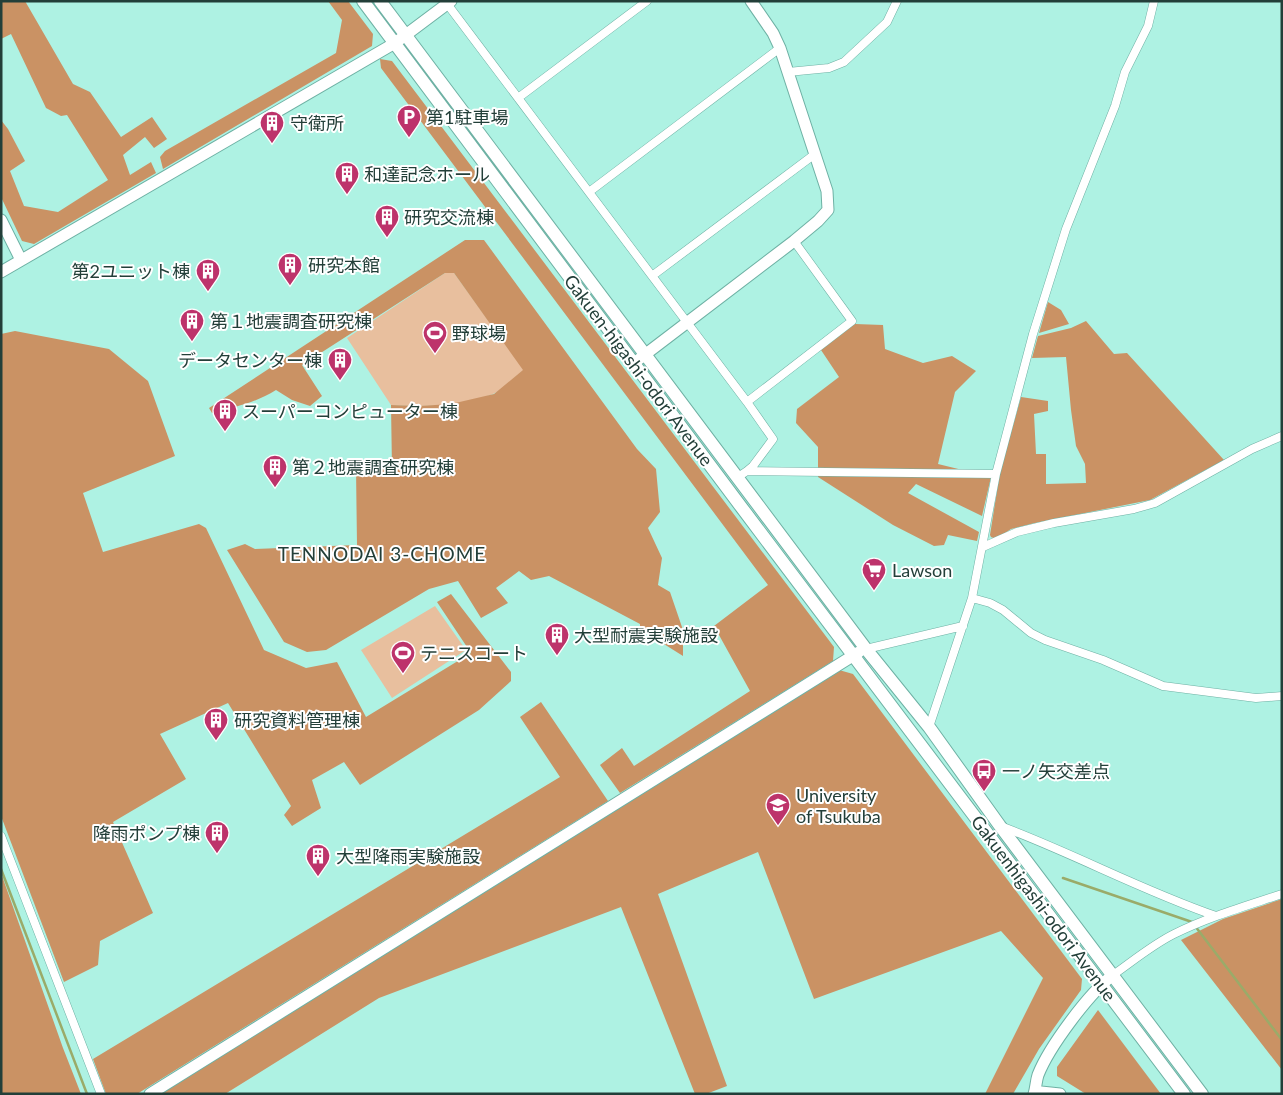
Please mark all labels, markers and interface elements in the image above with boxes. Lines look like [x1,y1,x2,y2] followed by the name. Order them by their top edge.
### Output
[396,104,422,138] parking icon: 第1駐車場
[426,106,508,128] place label: 第1駐車場
[259,110,285,144] building icon: 守衛所
[290,112,344,134] place label: 守衛所
[334,161,360,195] building icon: 和達記念ホール
[364,163,490,185] place label: 和達記念ホール
[374,204,400,238] building icon: 研究交流棟
[404,206,494,228] place label: 研究交流棟
[277,252,303,286] building icon: 研究本館
[308,254,380,276] place label: 研究本館
[195,258,221,292] building icon: 第2ユニット棟
[72,260,190,282] place label: 第2ユニット棟
[560,270,718,470] street label: Gakuen-higashi-odori Avenue
[179,308,205,342] building icon: 第１地震調査研究棟
[210,310,372,332] place label: 第１地震調査研究棟
[422,320,448,354] sports icon: 野球場
[452,322,506,344] place label: 野球場
[327,347,353,381] building icon: データセンター棟
[178,349,322,371] place label: データセンター棟
[212,398,238,432] building icon: スーパーコンピューター棟
[242,400,458,422] place label: スーパーコンピューター棟
[262,454,288,488] building icon: 第２地震調査研究棟
[292,456,454,478] place label: 第２地震調査研究棟
[278,542,486,565] district label: TENNODAI 3-CHOME
[861,557,887,591] supermarket icon: Lawson
[892,559,952,581] place label: Lawson
[544,622,570,656] building icon: 大型耐震実験施設
[574,624,718,646] place label: 大型耐震実験施設
[390,640,416,674] sports icon: テニスコート
[420,642,528,664] place label: テニスコート
[203,707,229,741] building icon: 研究資料管理棟
[234,709,360,731] place label: 研究資料管理棟
[971,758,997,792] bus stop icon: 一ノ矢交差点
[1002,760,1110,782] place label: 一ノ矢交差点
[796,784,881,827] place label: University of Tsukuba
[765,792,791,826] school or university icon: University of Tsukuba
[967,811,1121,1005] street label: Gakuenhigashi-odori Avenue
[204,820,230,854] building icon: 降雨ポンプ棟
[93,822,200,844] place label: 降雨ポンプ棟
[305,843,331,877] building icon: 大型降雨実験施設
[336,845,480,867] place label: 大型降雨実験施設

